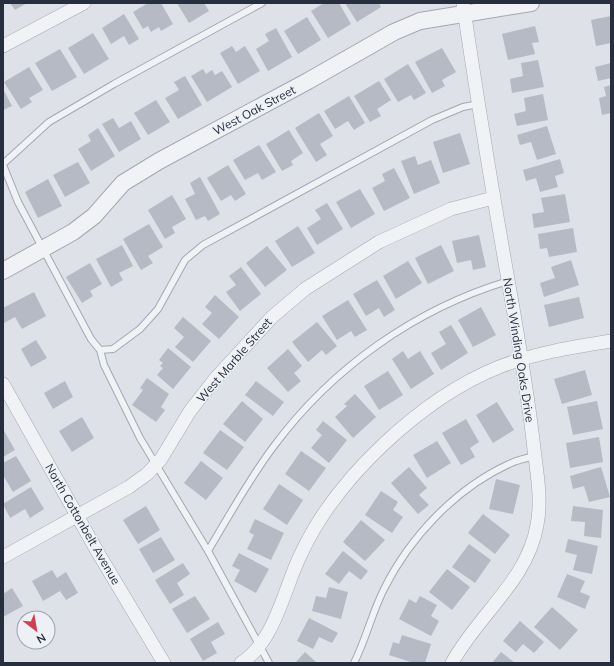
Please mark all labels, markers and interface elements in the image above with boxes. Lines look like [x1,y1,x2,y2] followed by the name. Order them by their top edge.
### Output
[210,82,298,138] street label: West Oak Street
[500,277,538,423] street label: North Winding Oaks Drive
[193,315,275,405] street label: West Marble Street
[42,461,124,587] street label: North Cottonbelt Avenue
[16,610,56,650] north arrow
[34,630,48,647] text: N

